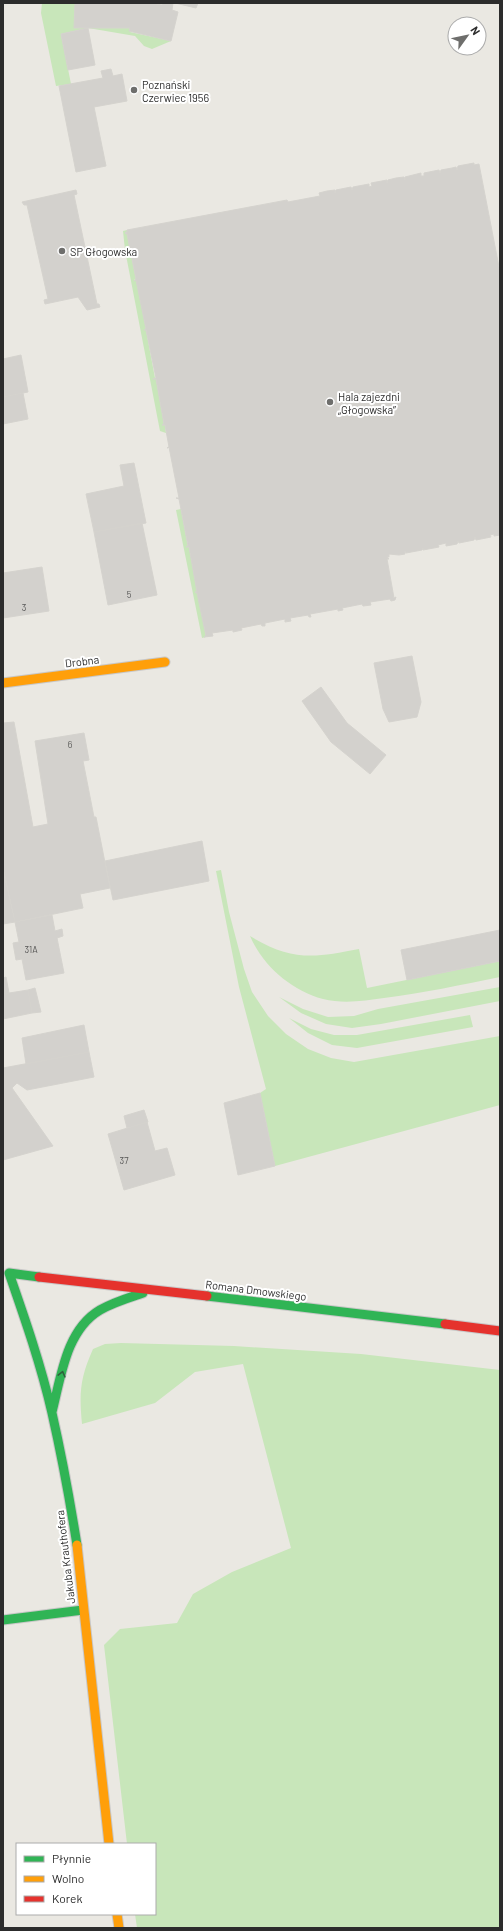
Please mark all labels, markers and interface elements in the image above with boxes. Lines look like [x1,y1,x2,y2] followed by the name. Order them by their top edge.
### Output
[447,16,487,56] north arrow
[468,24,483,37] text: N
[142,78,210,104] place label: Poznański Czerwiec 1956
[129,85,139,95] marker: Poznański Czerwiec 1956
[70,245,137,258] place label: SP Głogowska
[57,246,67,256] marker: SP Głogowska
[338,390,400,416] place label: Hala zajezdni „Głogowska”
[325,397,335,407] marker: Hala zajezdni „Głogowska”
[127,589,132,600] house number: 5
[22,602,27,613] house number: 3
[64,652,100,670] street label: Drobna
[68,739,73,750] house number: 6
[24,944,38,955] house number: 31A
[120,1155,129,1166] house number: 37
[205,1277,307,1303] street label: Romana Dmowskiego
[57,1371,66,1378] one-way arrow
[53,1510,77,1604] street label: Jakuba Krauthofera
[16,1843,156,1915] legend
[52,1851,91,1865] text: Płynnie
[52,1871,84,1885] text: Wolno
[52,1891,82,1905] text: Korek

